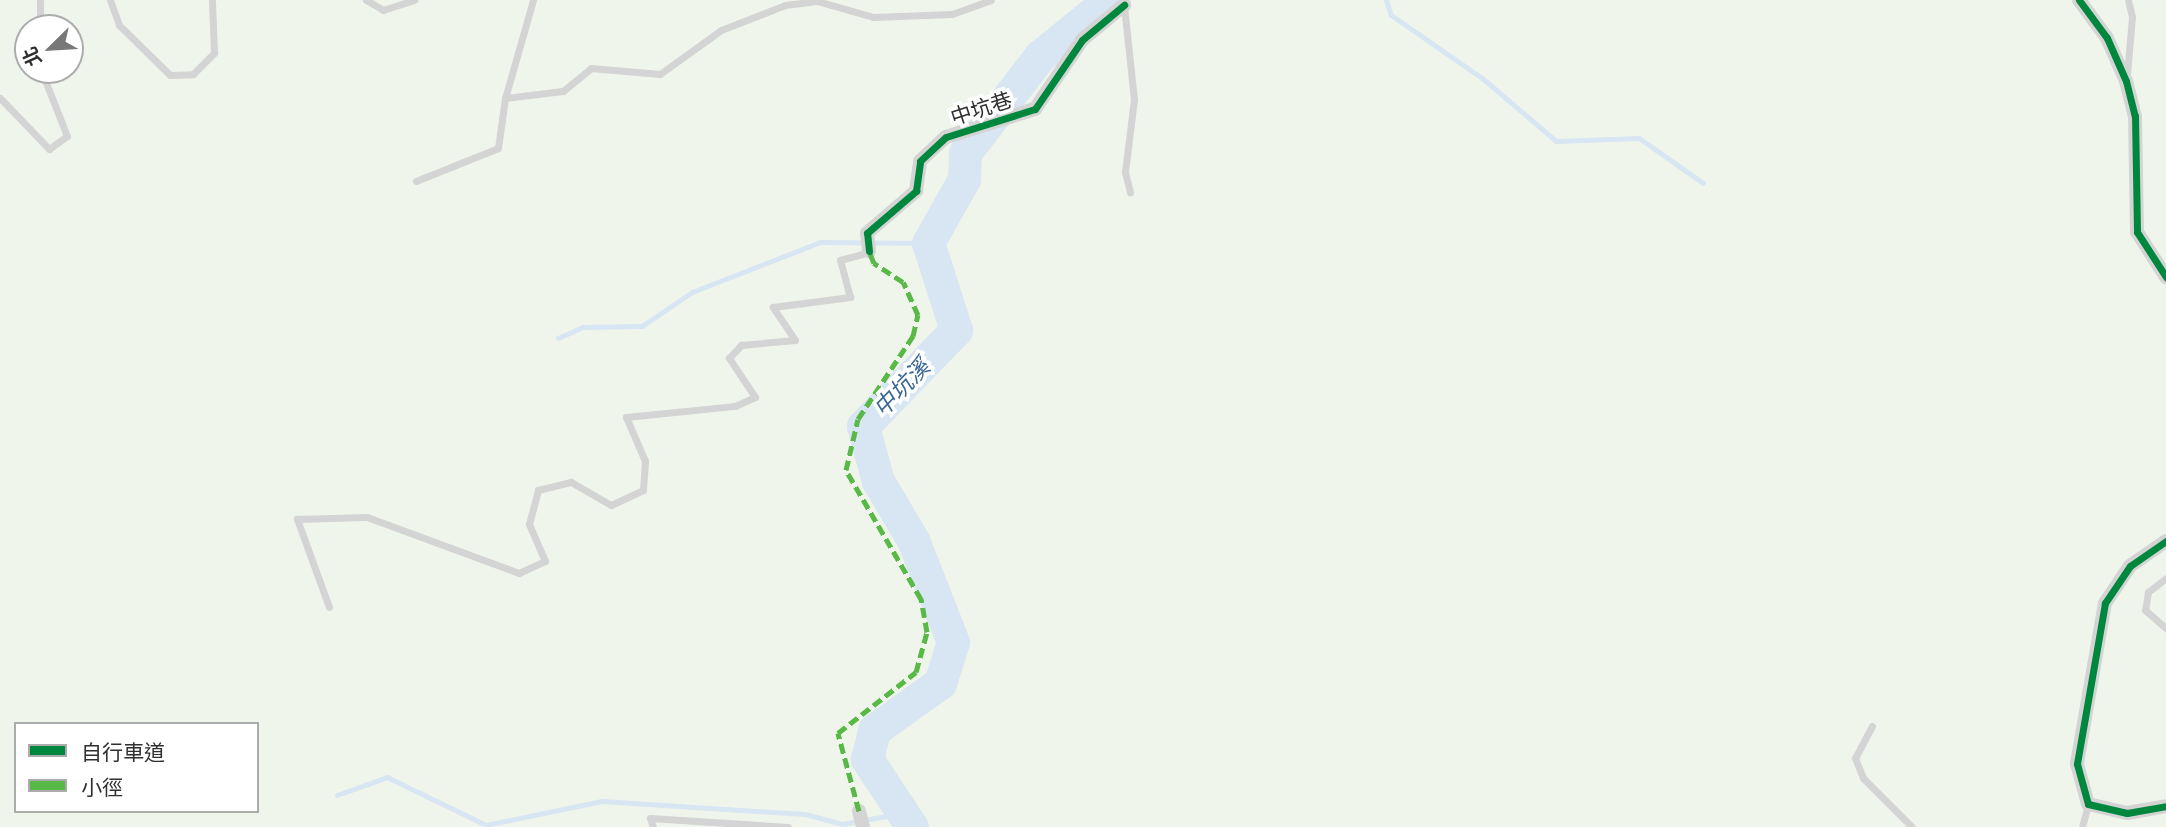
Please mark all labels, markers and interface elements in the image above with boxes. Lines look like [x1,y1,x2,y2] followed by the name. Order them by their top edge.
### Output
[14,14,84,84] north arrow
[17,44,46,70] text: 北
[947,86,1015,130] street label: 中坑巷
[867,353,935,421] water label: 中坑溪
[14,722,259,813] legend
[81,739,165,764] text: 自行車道
[81,774,123,799] text: 小徑

